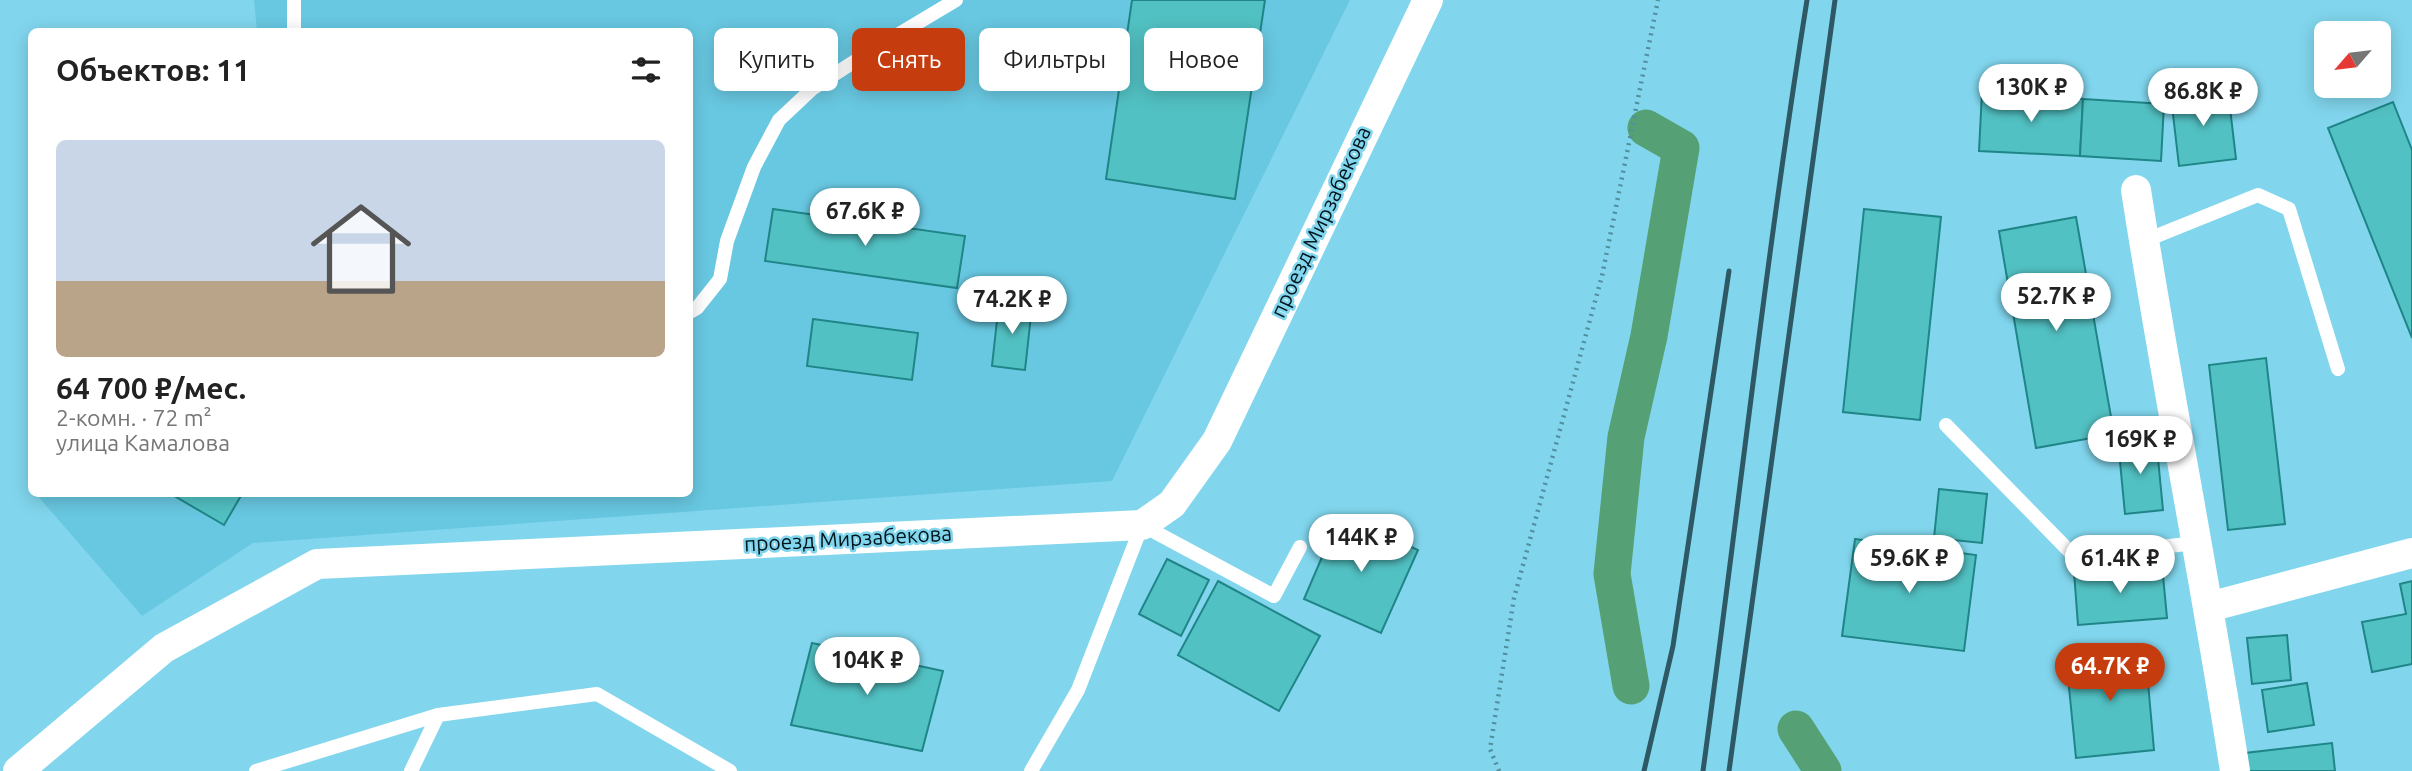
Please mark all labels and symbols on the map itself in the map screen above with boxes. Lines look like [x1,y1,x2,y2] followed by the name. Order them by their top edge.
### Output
[2314,21,2390,98] north arrow
[1974,64,2088,124] pin: 130K ₽
[2138,68,2268,128] pin: 86.8K ₽
[1265,122,1375,321] street label: проезд Мирзабекова
[800,188,930,248] pin: 67.6K ₽
[1991,274,2121,333] pin: 52.7K ₽
[947,276,1077,336] pin: 74.2K ₽
[2083,416,2197,476] pin: 169K ₽
[1304,514,1418,574] pin: 144K ₽
[743,521,953,555] street label: проезд Мирзабекова
[1844,536,1974,595] pin: 59.6K ₽
[2055,536,2185,595] pin: 61.4K ₽
[810,638,924,697] pin: 104K ₽
[2045,644,2175,703] pin: 64.7K ₽

